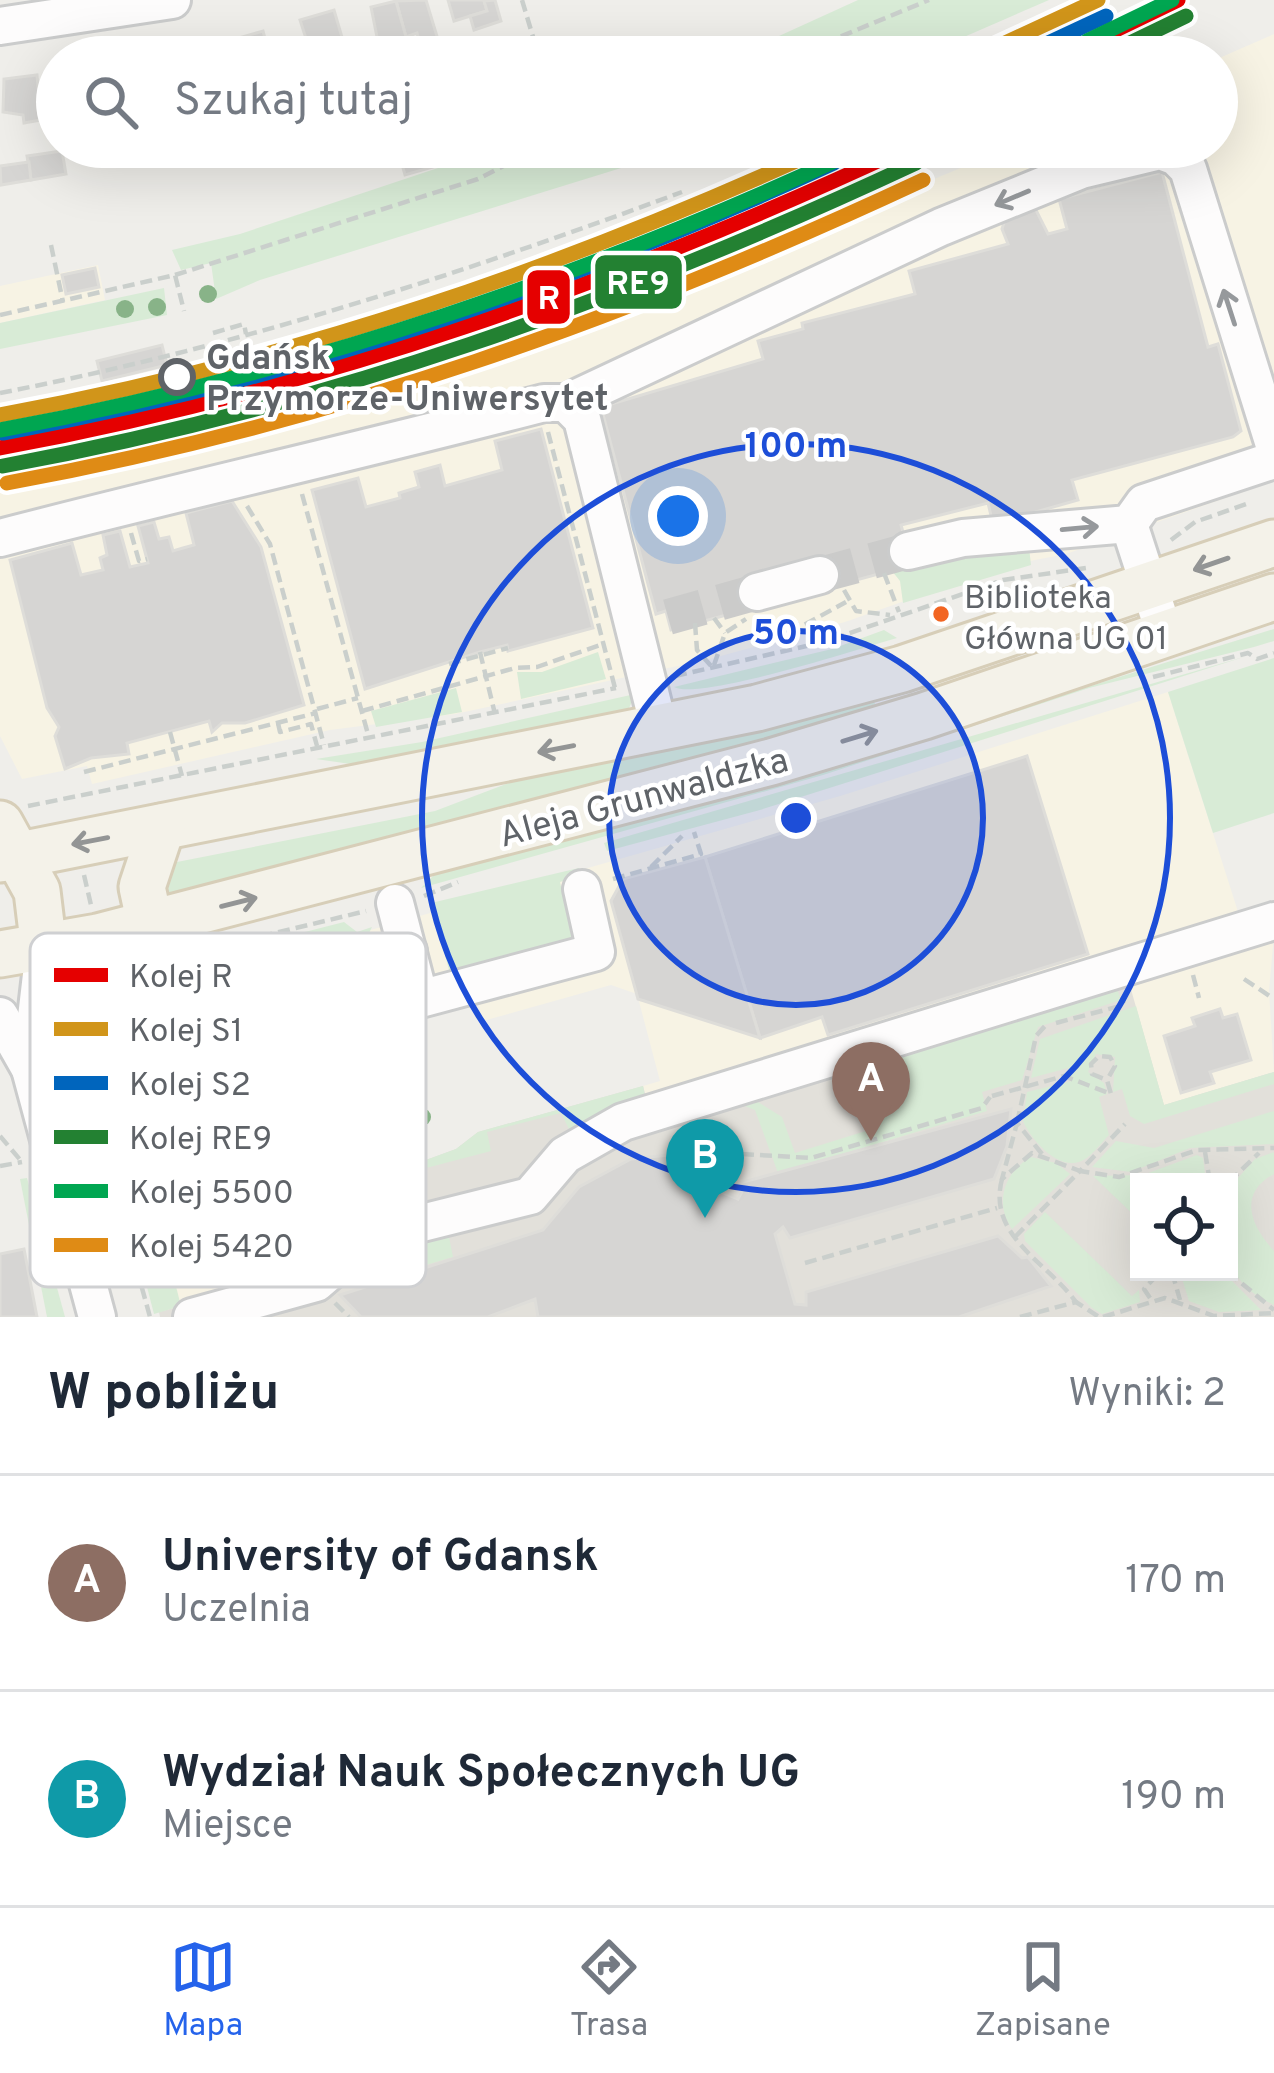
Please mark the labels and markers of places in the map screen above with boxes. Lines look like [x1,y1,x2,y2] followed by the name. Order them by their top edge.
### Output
[206,337,609,424] place label: Gdańsk Przymorze-Uniwersytet
[160,360,194,394] marker: Gdańsk Przymorze-Uniwersytet
[964,579,1168,662] place label: Biblioteka Główna UG 01
[930,603,952,625] marker: Biblioteka Główna UG 01
[775,797,817,839] centre of rings
[832,1042,910,1141] pin: A
[666,1119,744,1218] pin: B

